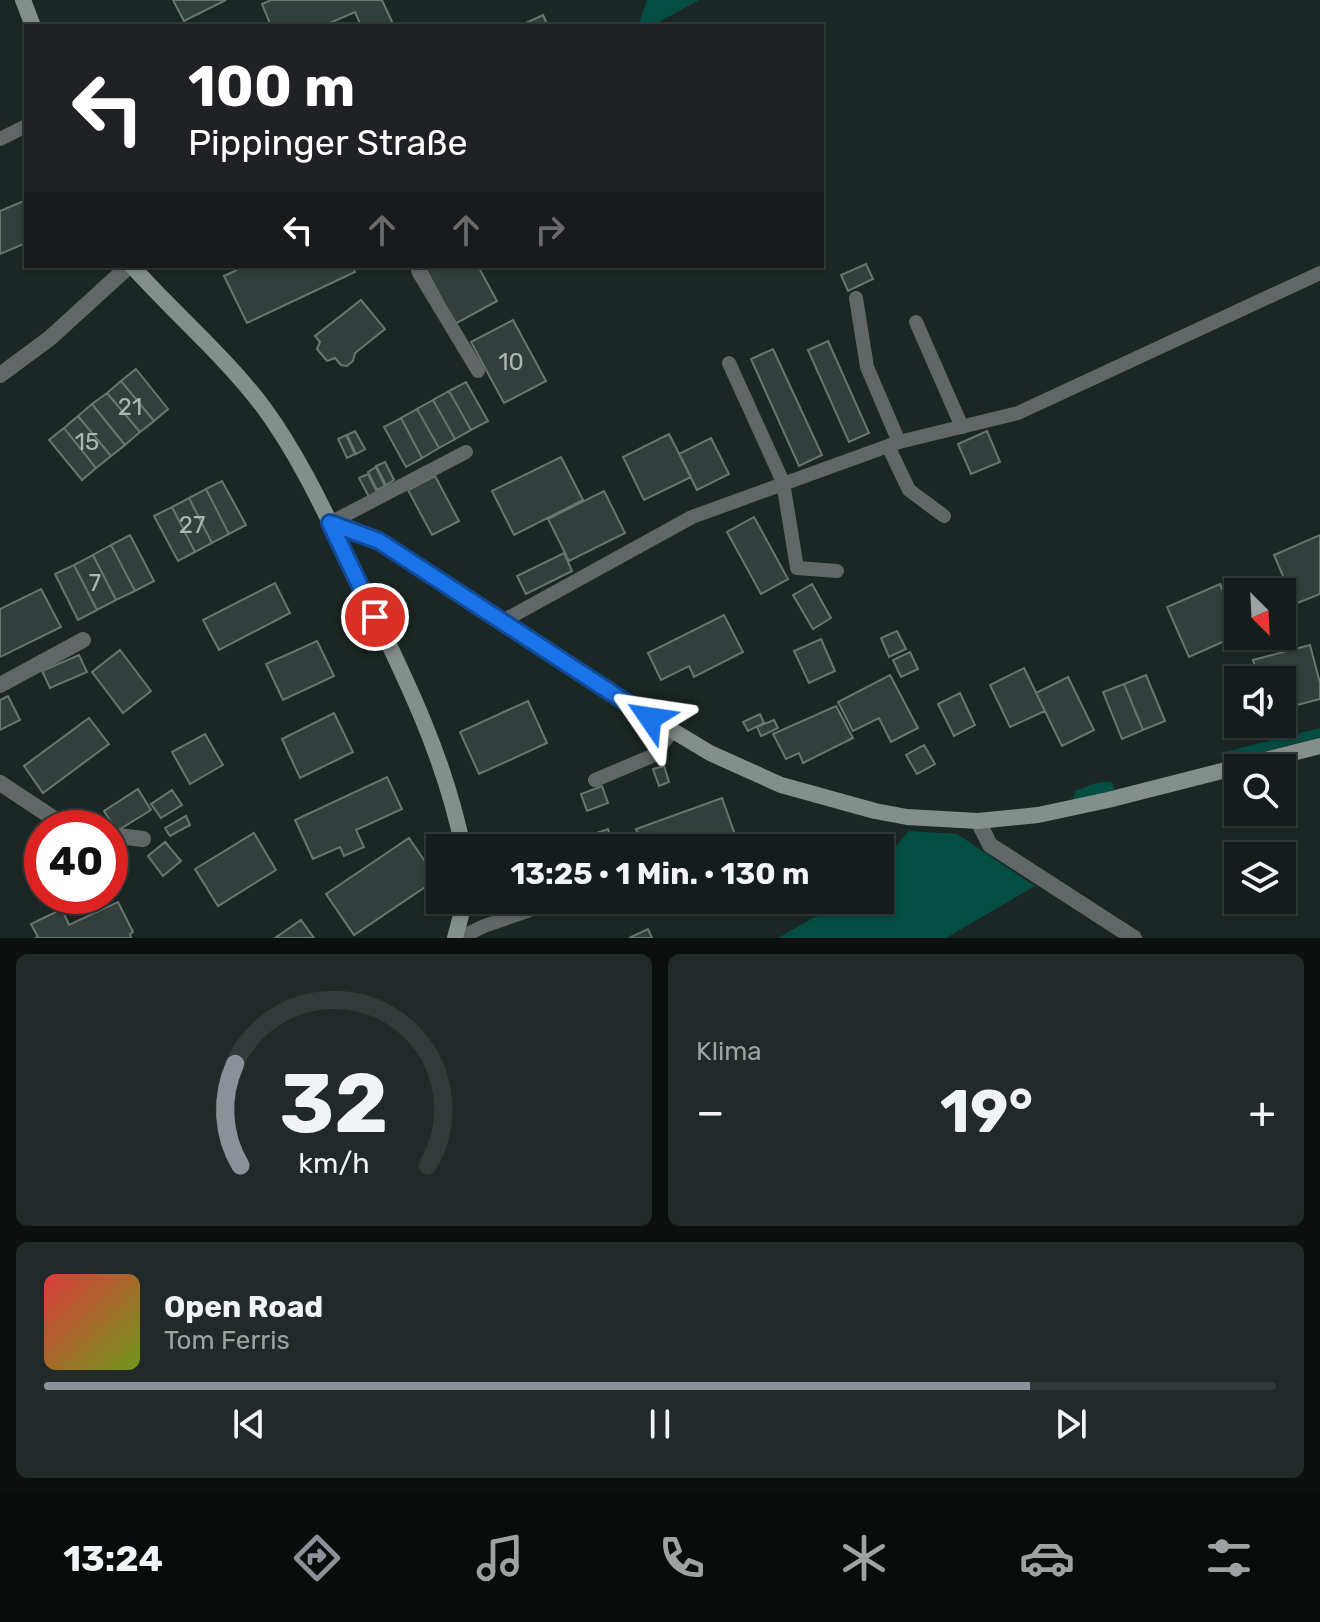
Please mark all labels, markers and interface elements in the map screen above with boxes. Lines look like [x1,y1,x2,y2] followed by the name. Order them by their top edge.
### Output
[188,54,355,120] text: 100 m
[56,56,160,160] icon: left
[188,121,468,164] text: Pippinger Straße
[276,208,320,252] icon: left
[360,208,404,252] icon: ahead
[444,208,488,252] icon: ahead
[528,208,572,252] icon: right
[498,348,524,376] house number: 10
[118,393,142,421] house number: 21
[75,428,99,456] house number: 15
[179,511,205,539] house number: 27
[89,569,101,597] house number: 7
[1224,578,1296,650] north arrow
[1224,578,1296,914] map controls
[341,583,409,651] pin
[353,595,397,639] icon: arrive
[1224,666,1296,738] button: sound
[608,676,692,760] position arrow
[1224,754,1296,826] button: search
[24,810,128,914] speed limit sign: 40
[1224,842,1296,914] button: layers
[510,856,810,892] text: 13:25 · 1 Min. · 130 m
[696,1036,762,1067] text: Klima
[280,1054,388,1153] text: 32
[940,1076,1033,1147] text: 19°
[696,1086,725,1138] text: −
[1249,1086,1276,1138] text: +
[298,1146,370,1180] text: km/h
[164,1289,323,1325] text: Open Road
[164,1325,290,1356] text: Tom Ferris
[227,1402,271,1446] icon: previous
[638,1402,682,1446] icon: pause
[1049,1402,1093,1446] icon: next
[289,1530,345,1586] icon: directions
[472,1530,528,1586] icon: music
[654,1530,710,1586] icon: phone
[836,1530,892,1586] icon: climate
[1019,1530,1075,1586] icon: car
[1201,1530,1257,1586] icon: filters
[63,1537,163,1580] text: 13:24

